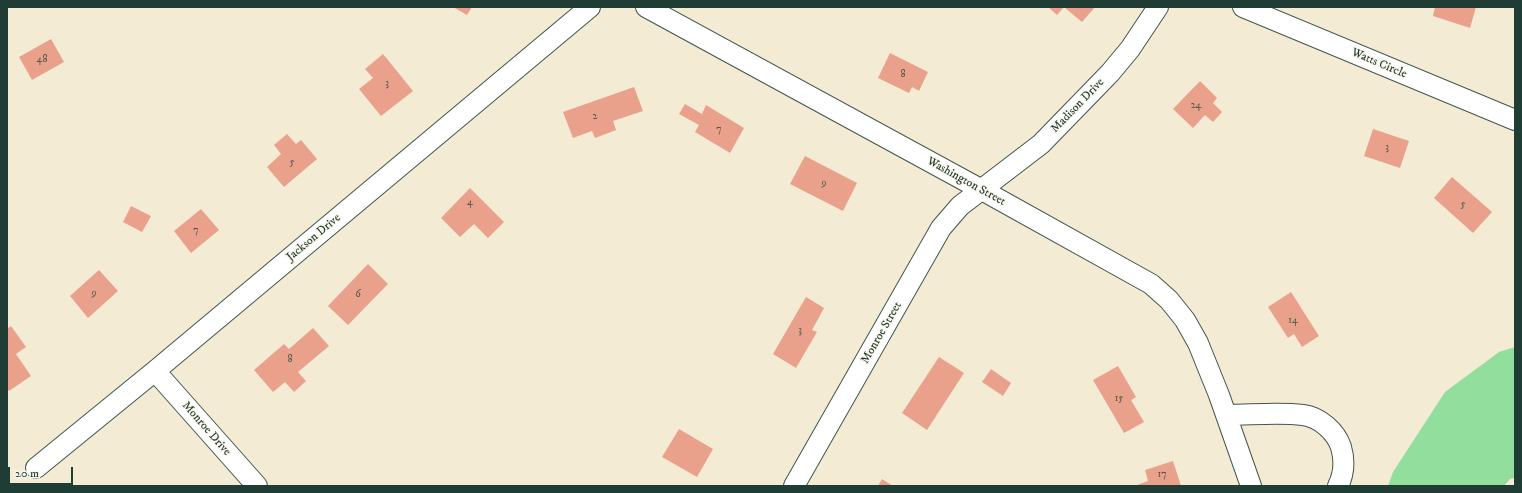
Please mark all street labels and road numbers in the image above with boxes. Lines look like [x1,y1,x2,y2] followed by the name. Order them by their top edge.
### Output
[1349,46,1409,82] street label: Watts Circle
[1048,76,1108,136] street label: Madison Drive
[924,154,1008,210] street label: Washington Street
[284,211,344,265] street label: Jackson Drive
[858,299,906,367] street label: Monroe Street
[178,399,234,459] street label: Monroe Drive

